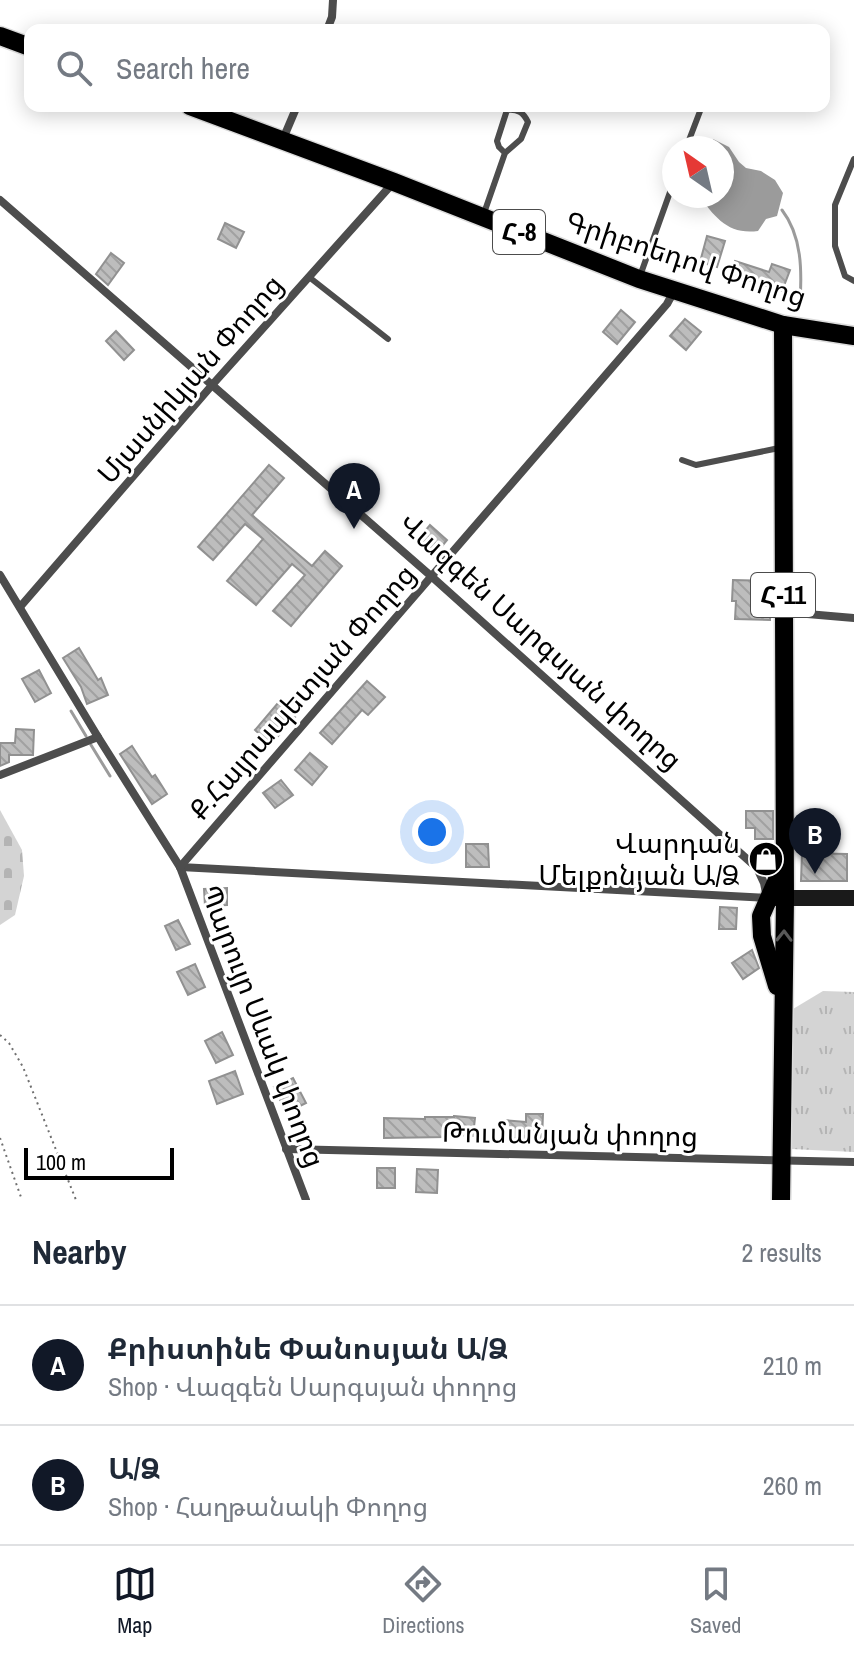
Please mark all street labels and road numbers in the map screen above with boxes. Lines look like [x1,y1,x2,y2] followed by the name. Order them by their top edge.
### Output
[561,202,811,316] street label: Գրիբոեդով Փողոց
[493,210,545,254] road number: Հ-8
[89,266,291,492] street label: Մյասնիկյան Փողոց
[392,504,690,778] street label: Վազգեն Սարգսյան փողոց
[180,556,424,828] street label: Ք.Հայրապետյան Փողոց
[751,573,815,617] road number: Հ-11
[192,879,334,1173] street label: Պարույր Սևակ փողոց
[442,1113,698,1155] street label: Թումանյան փողոց

